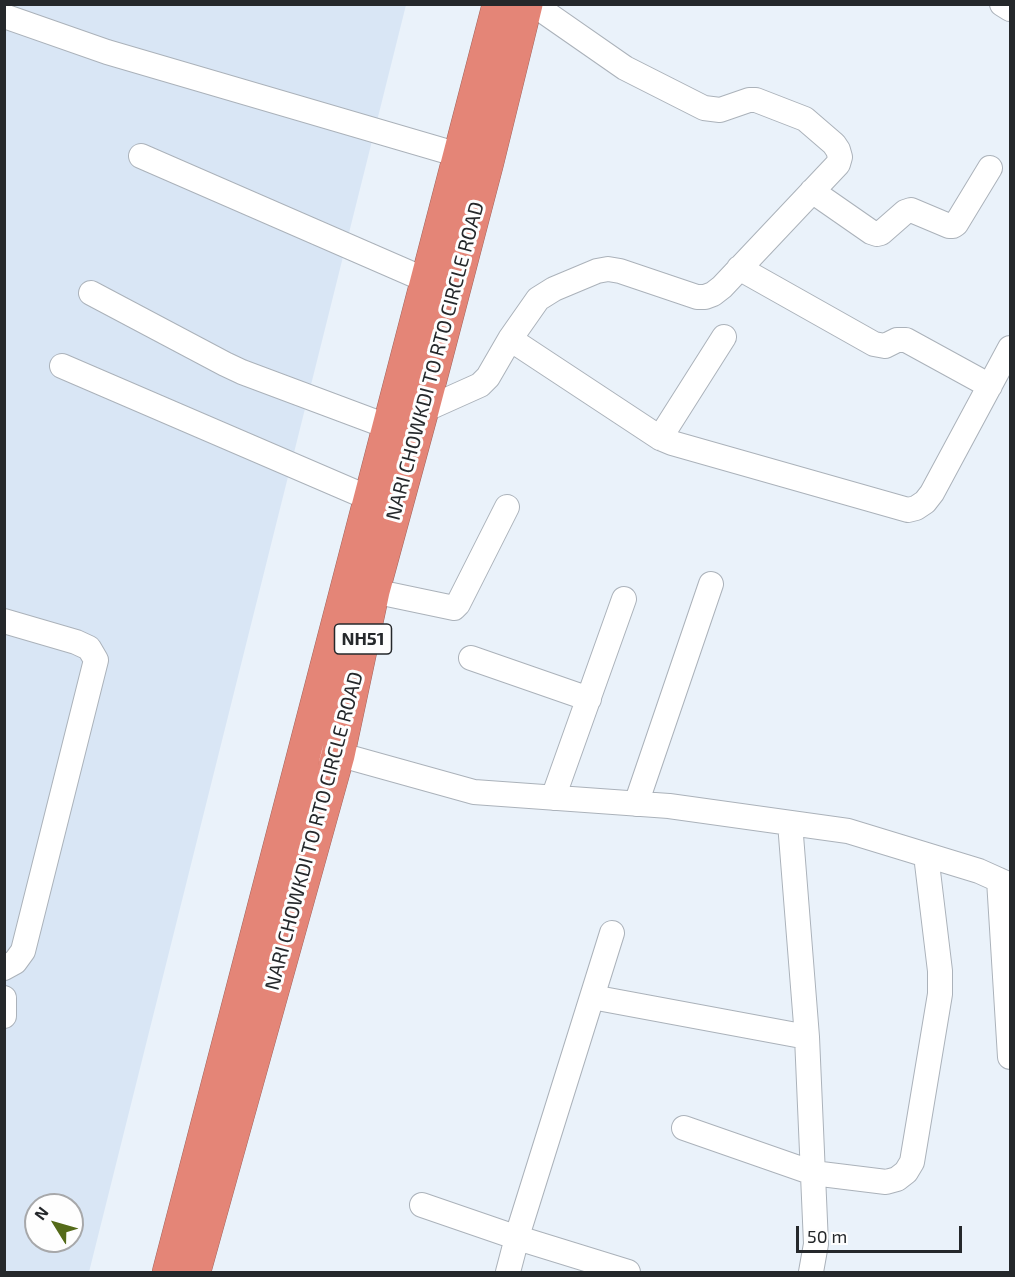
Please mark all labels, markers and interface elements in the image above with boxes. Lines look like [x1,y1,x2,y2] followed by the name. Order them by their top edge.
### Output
[381,199,489,523] street label: NARI CHOWKDI TO RTO CIRCLE ROAD
[334,624,392,654] road number: NH51
[260,669,368,993] street label: NARI CHOWKDI TO RTO CIRCLE ROAD
[24,1193,84,1253] north arrow
[30,1203,52,1223] text: N
[799,1214,966,1252] scale bar
[807,1225,847,1247] text: 50 m

